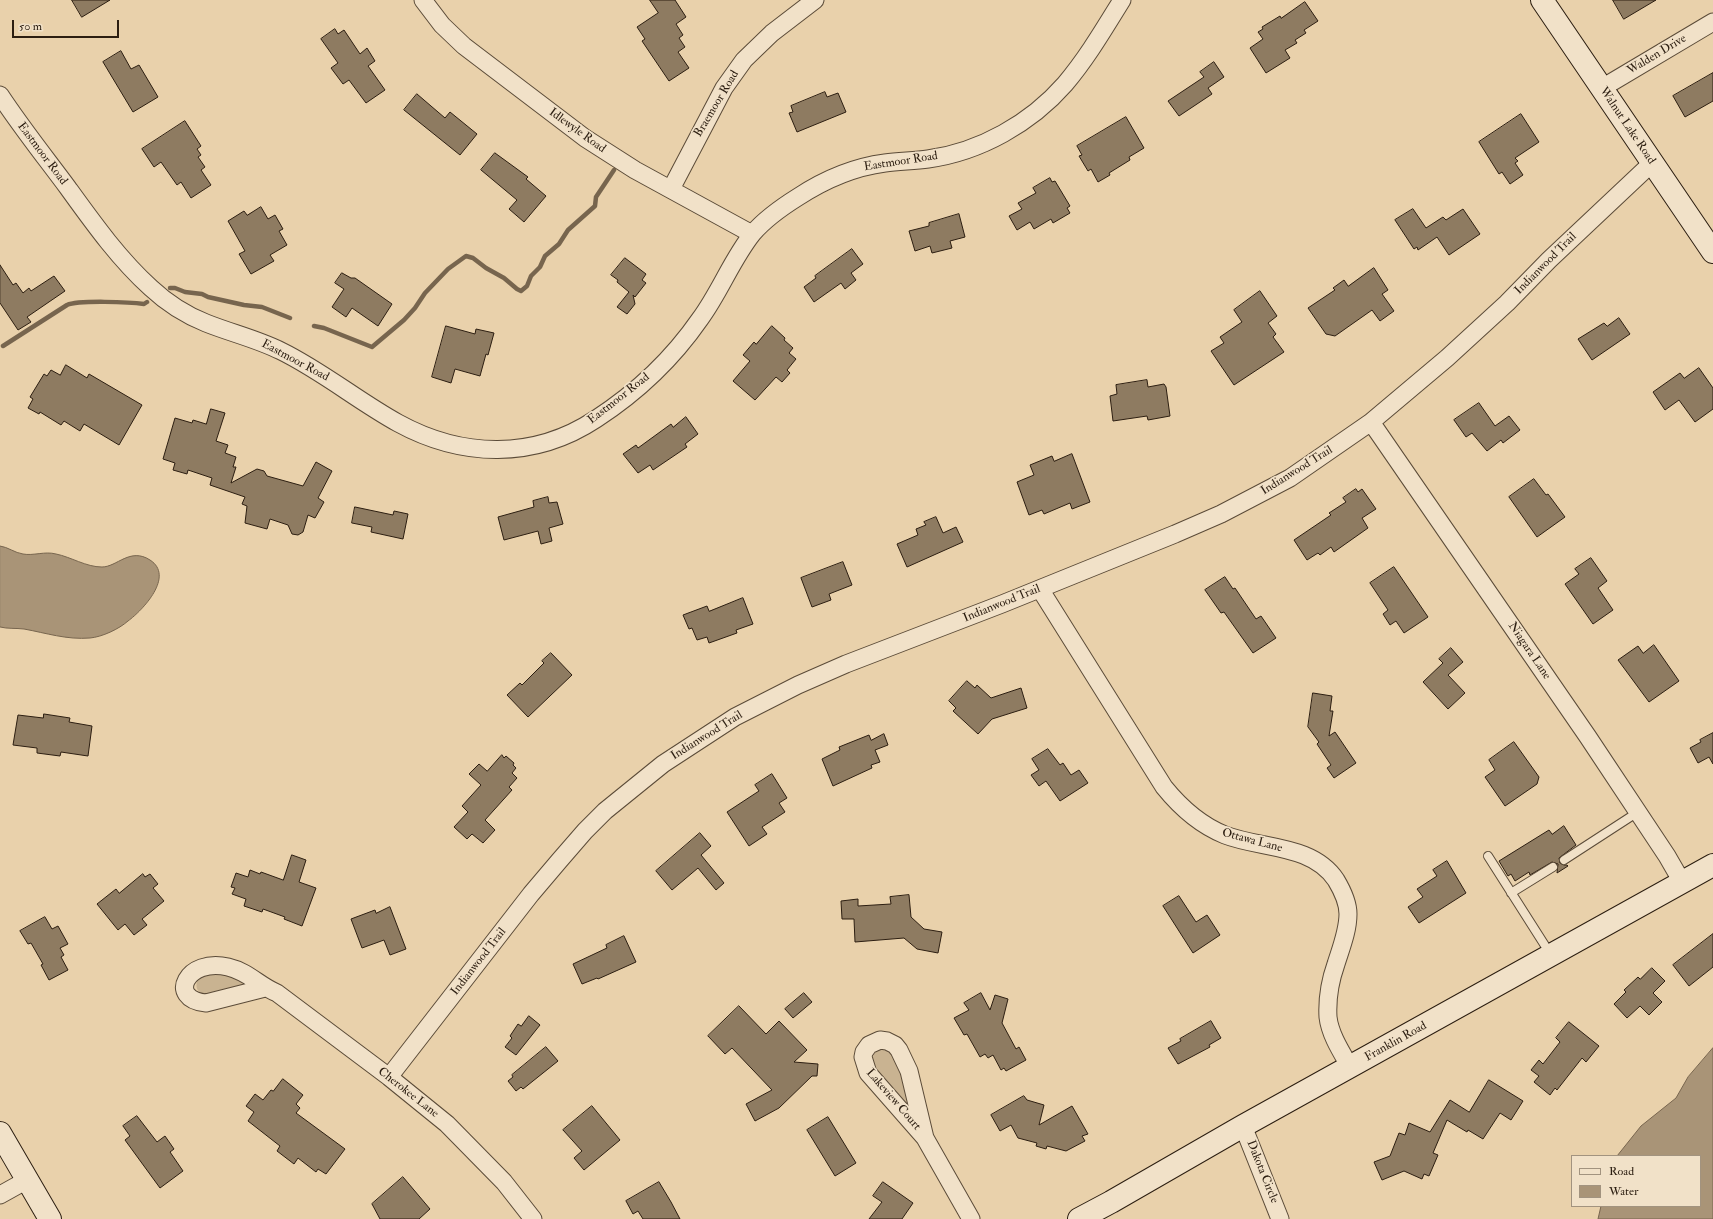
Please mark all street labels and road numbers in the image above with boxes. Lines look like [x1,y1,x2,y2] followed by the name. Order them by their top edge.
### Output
[1625,32,1689,78] street label: Walden Drive
[691,68,743,140] street label: Braemoor Road
[1596,85,1658,167] street label: Walnut Lake Road
[546,106,608,156] street label: Idlewyle Road
[14,120,70,188] street label: Eastmoor Road
[863,149,939,175] street label: Eastmoor Road
[1512,230,1580,298] street label: Indianwood Trail
[259,337,331,385] street label: Eastmoor Road
[585,370,653,428] street label: Eastmoor Road
[1259,443,1335,499] street label: Indianwood Trail
[961,582,1043,626] street label: Indianwood Trail
[1504,619,1554,683] street label: Niagara Lane
[669,708,745,764] street label: Indianwood Trail
[1220,826,1284,856] street label: Ottawa Lane
[448,925,510,999] street label: Indianwood Trail
[1362,1019,1430,1065] street label: Franklin Road
[375,1065,441,1121] street label: Cherokee Lane
[862,1066,924,1134] street label: Lakeview Court
[1243,1138,1281,1206] street label: Dakota Circle

